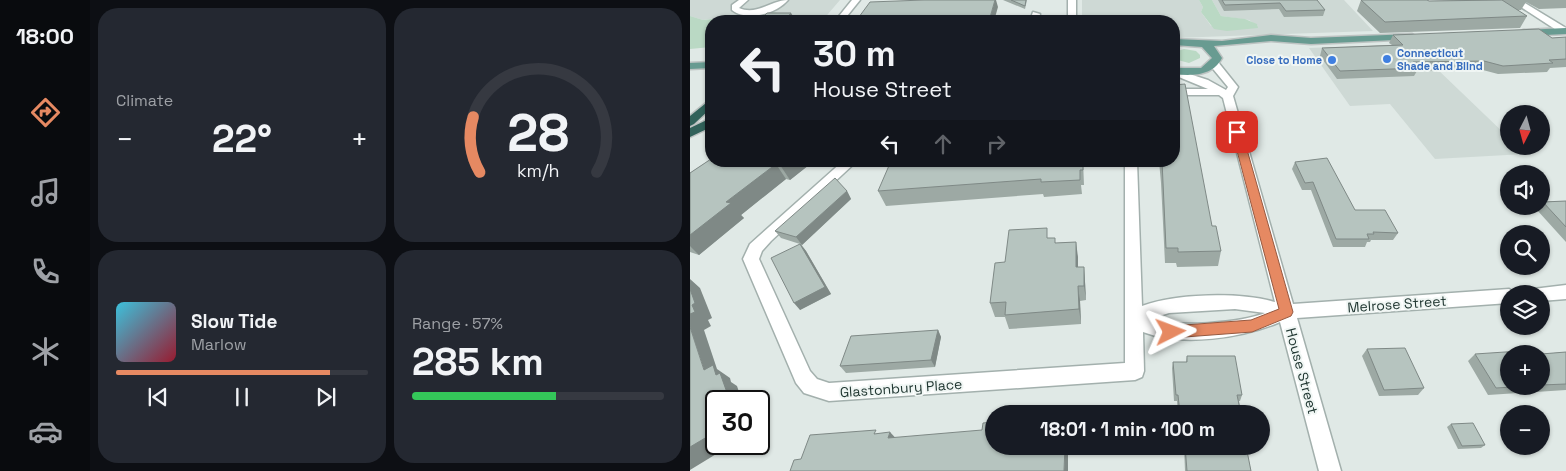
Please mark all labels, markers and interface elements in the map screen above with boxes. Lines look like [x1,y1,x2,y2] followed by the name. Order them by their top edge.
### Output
[16,22,74,50] text: 18:00
[813,32,896,76] text: 30 m
[730,35,795,100] icon: left
[1397,46,1483,73] place label: Connecticut Shade and Blind
[1246,53,1322,67] place label: Close to Home
[1381,53,1393,65] marker: Connecticut Shade and Blind
[1326,54,1338,66] marker: Close to Home
[813,75,952,103] text: House Street
[116,90,173,111] text: Climate
[28,95,63,130] icon: directions
[507,100,569,166] text: 28
[1500,105,1550,155] north arrow
[1500,105,1550,455] map controls
[1216,111,1258,153] pin
[212,115,272,163] text: 22°
[1223,118,1251,146] icon: arrive
[116,121,133,157] text: −
[351,121,368,157] text: +
[876,130,904,158] icon: left
[929,130,957,158] icon: ahead
[982,130,1010,158] icon: right
[517,159,559,182] text: km/h
[1500,165,1550,215] button: sound
[28,175,63,210] icon: music
[1500,225,1550,275] button: search
[28,254,63,289] icon: phone
[1500,285,1550,335] button: layers
[1347,292,1447,316] street label: Melrose Street
[1144,305,1196,357] position arrow
[191,309,277,334] text: Slow Tide
[412,313,503,334] text: Range · 57%
[1282,326,1322,416] street label: House Street
[28,334,63,369] icon: climate
[191,334,247,355] text: Marlow
[412,338,544,386] text: 285 km
[1500,345,1550,395] button: +
[839,375,963,401] street label: Glastonbury Place
[144,383,172,411] icon: previous
[228,383,256,411] icon: pause
[312,383,340,411] icon: next
[705,390,770,455] speed limit sign: 30
[1500,405,1550,455] button: −
[28,414,63,449] icon: car
[1040,417,1215,442] text: 18:01 · 1 min · 100 m

